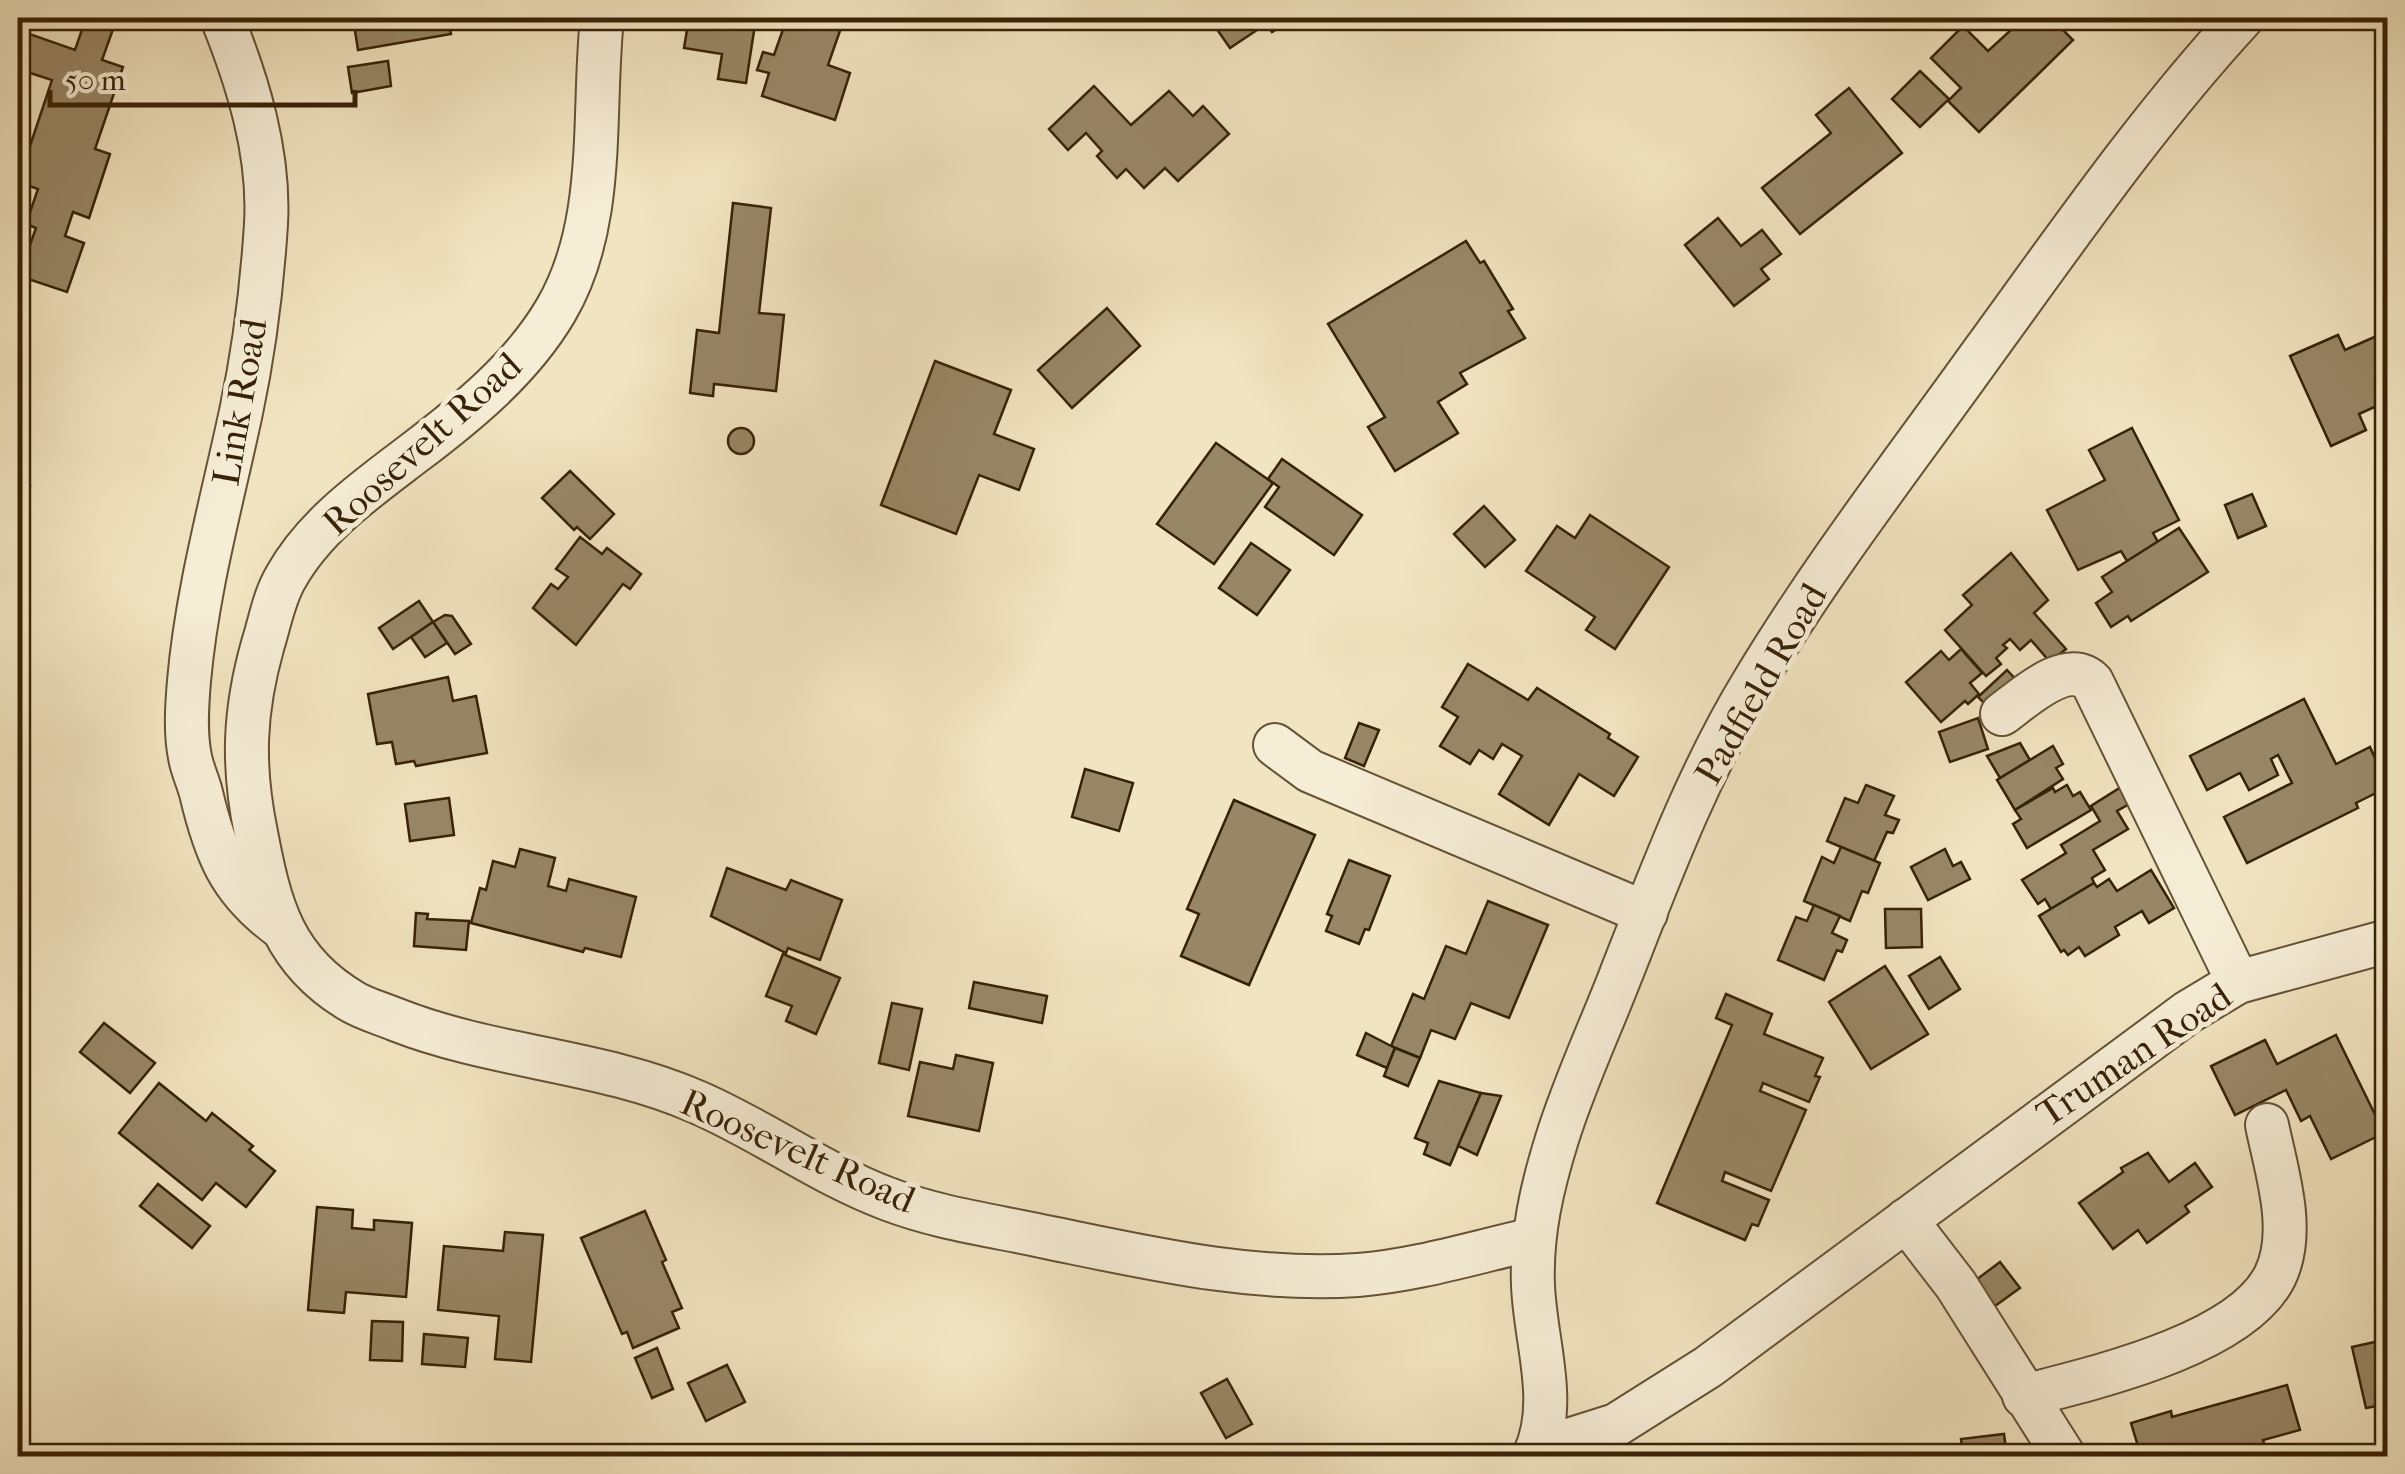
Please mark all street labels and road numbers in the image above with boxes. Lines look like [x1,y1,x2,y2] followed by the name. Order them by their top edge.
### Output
[203,315,277,489] street label: Link Road
[313,343,531,545] street label: Roosevelt Road
[1685,575,1837,792] street label: Padfield Road
[2028,973,2240,1137] street label: Truman Road
[674,1079,922,1223] street label: Roosevelt Road

